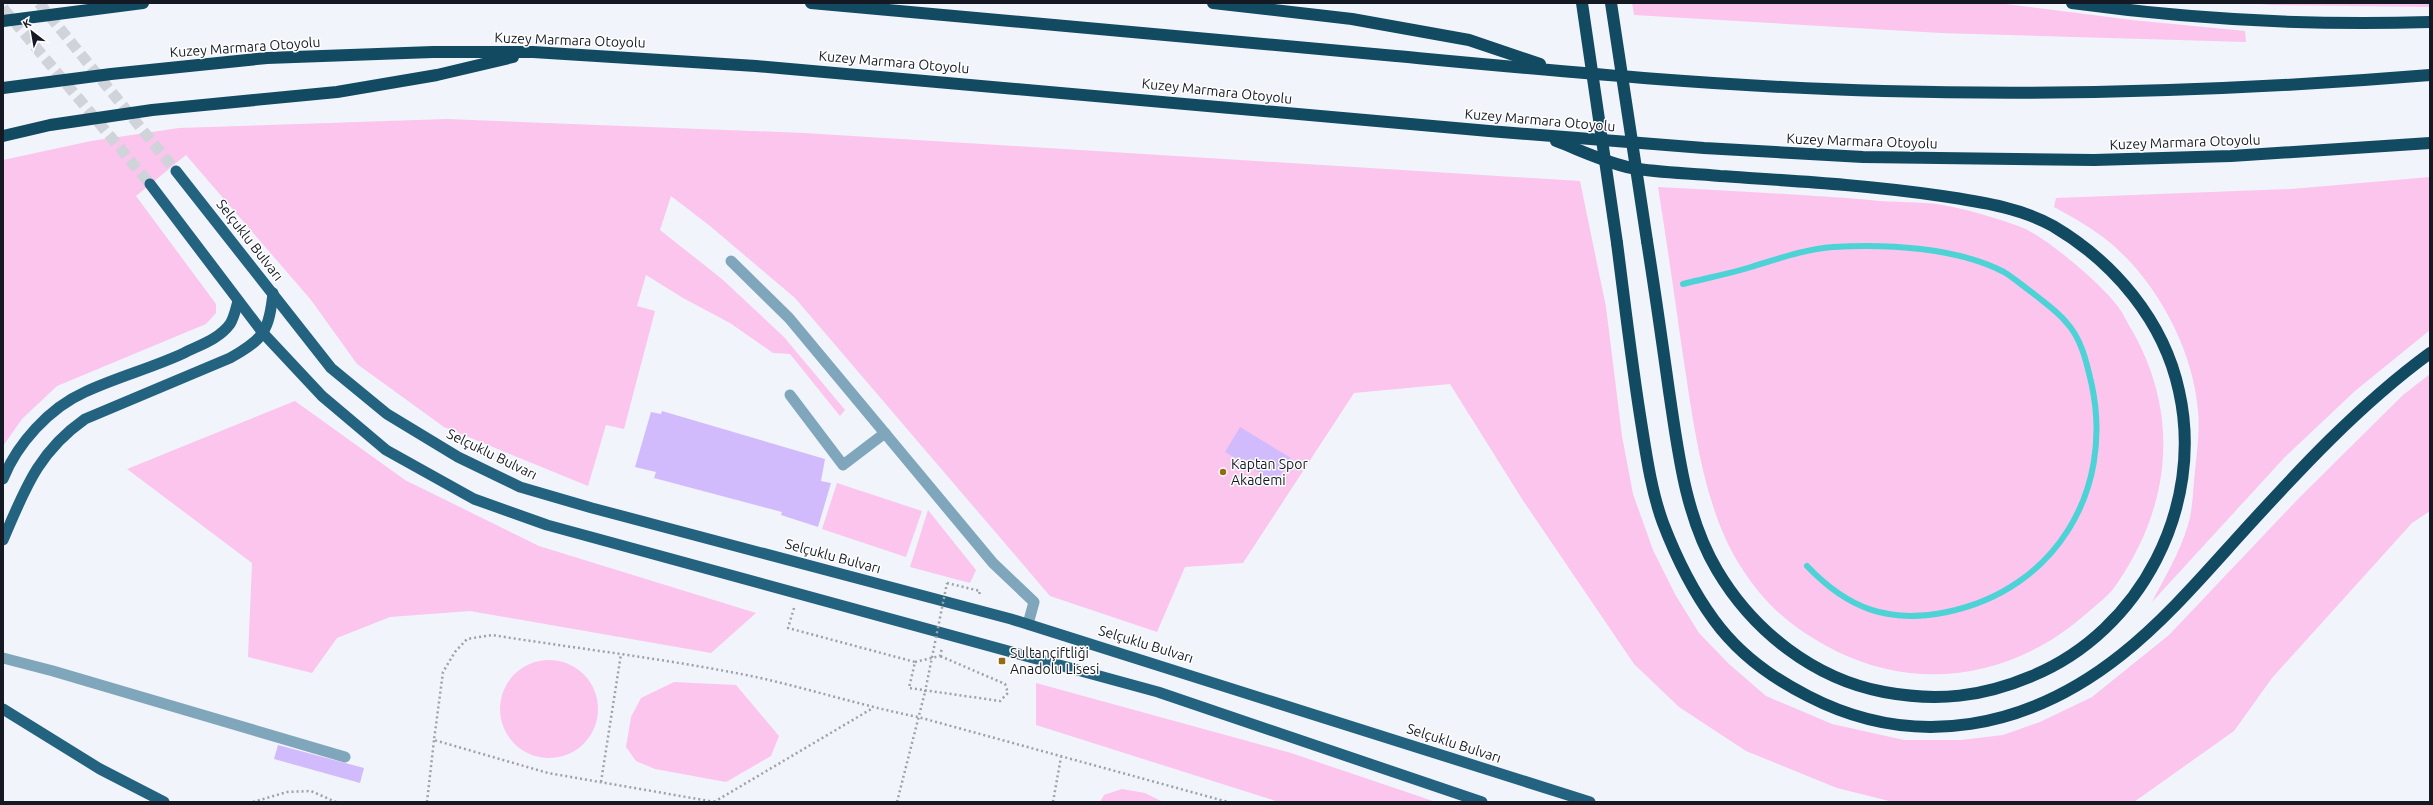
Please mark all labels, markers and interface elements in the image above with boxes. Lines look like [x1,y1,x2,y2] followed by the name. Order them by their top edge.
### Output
[12,12,52,52] north arrow
[21,16,34,30] text: K
[494,29,646,51] street label: Kuzey Marmara Otoyolu
[169,34,321,60] street label: Kuzey Marmara Otoyolu
[818,47,970,77] street label: Kuzey Marmara Otoyolu
[1141,75,1293,107] street label: Kuzey Marmara Otoyolu
[1464,105,1616,135] street label: Kuzey Marmara Otoyolu
[1786,130,1938,152] street label: Kuzey Marmara Otoyolu
[2109,131,2261,153] street label: Kuzey Marmara Otoyolu
[213,196,287,284] street label: Selçuklu Bulvarı
[444,425,540,483] street label: Selçuklu Bulvarı
[1231,456,1308,488] place label: Kaptan Spor Akademi
[1218,467,1228,477] marker: Kaptan Spor Akademi
[783,536,883,576] street label: Selçuklu Bulvarı
[1097,622,1195,666] street label: Selçuklu Bulvarı
[1010,645,1099,677] place label: Sultançiftliği Anadolu Lisesi
[997,656,1007,666] marker: Sultançiftliği Anadolu Lisesi
[1405,720,1503,766] street label: Selçuklu Bulvarı

